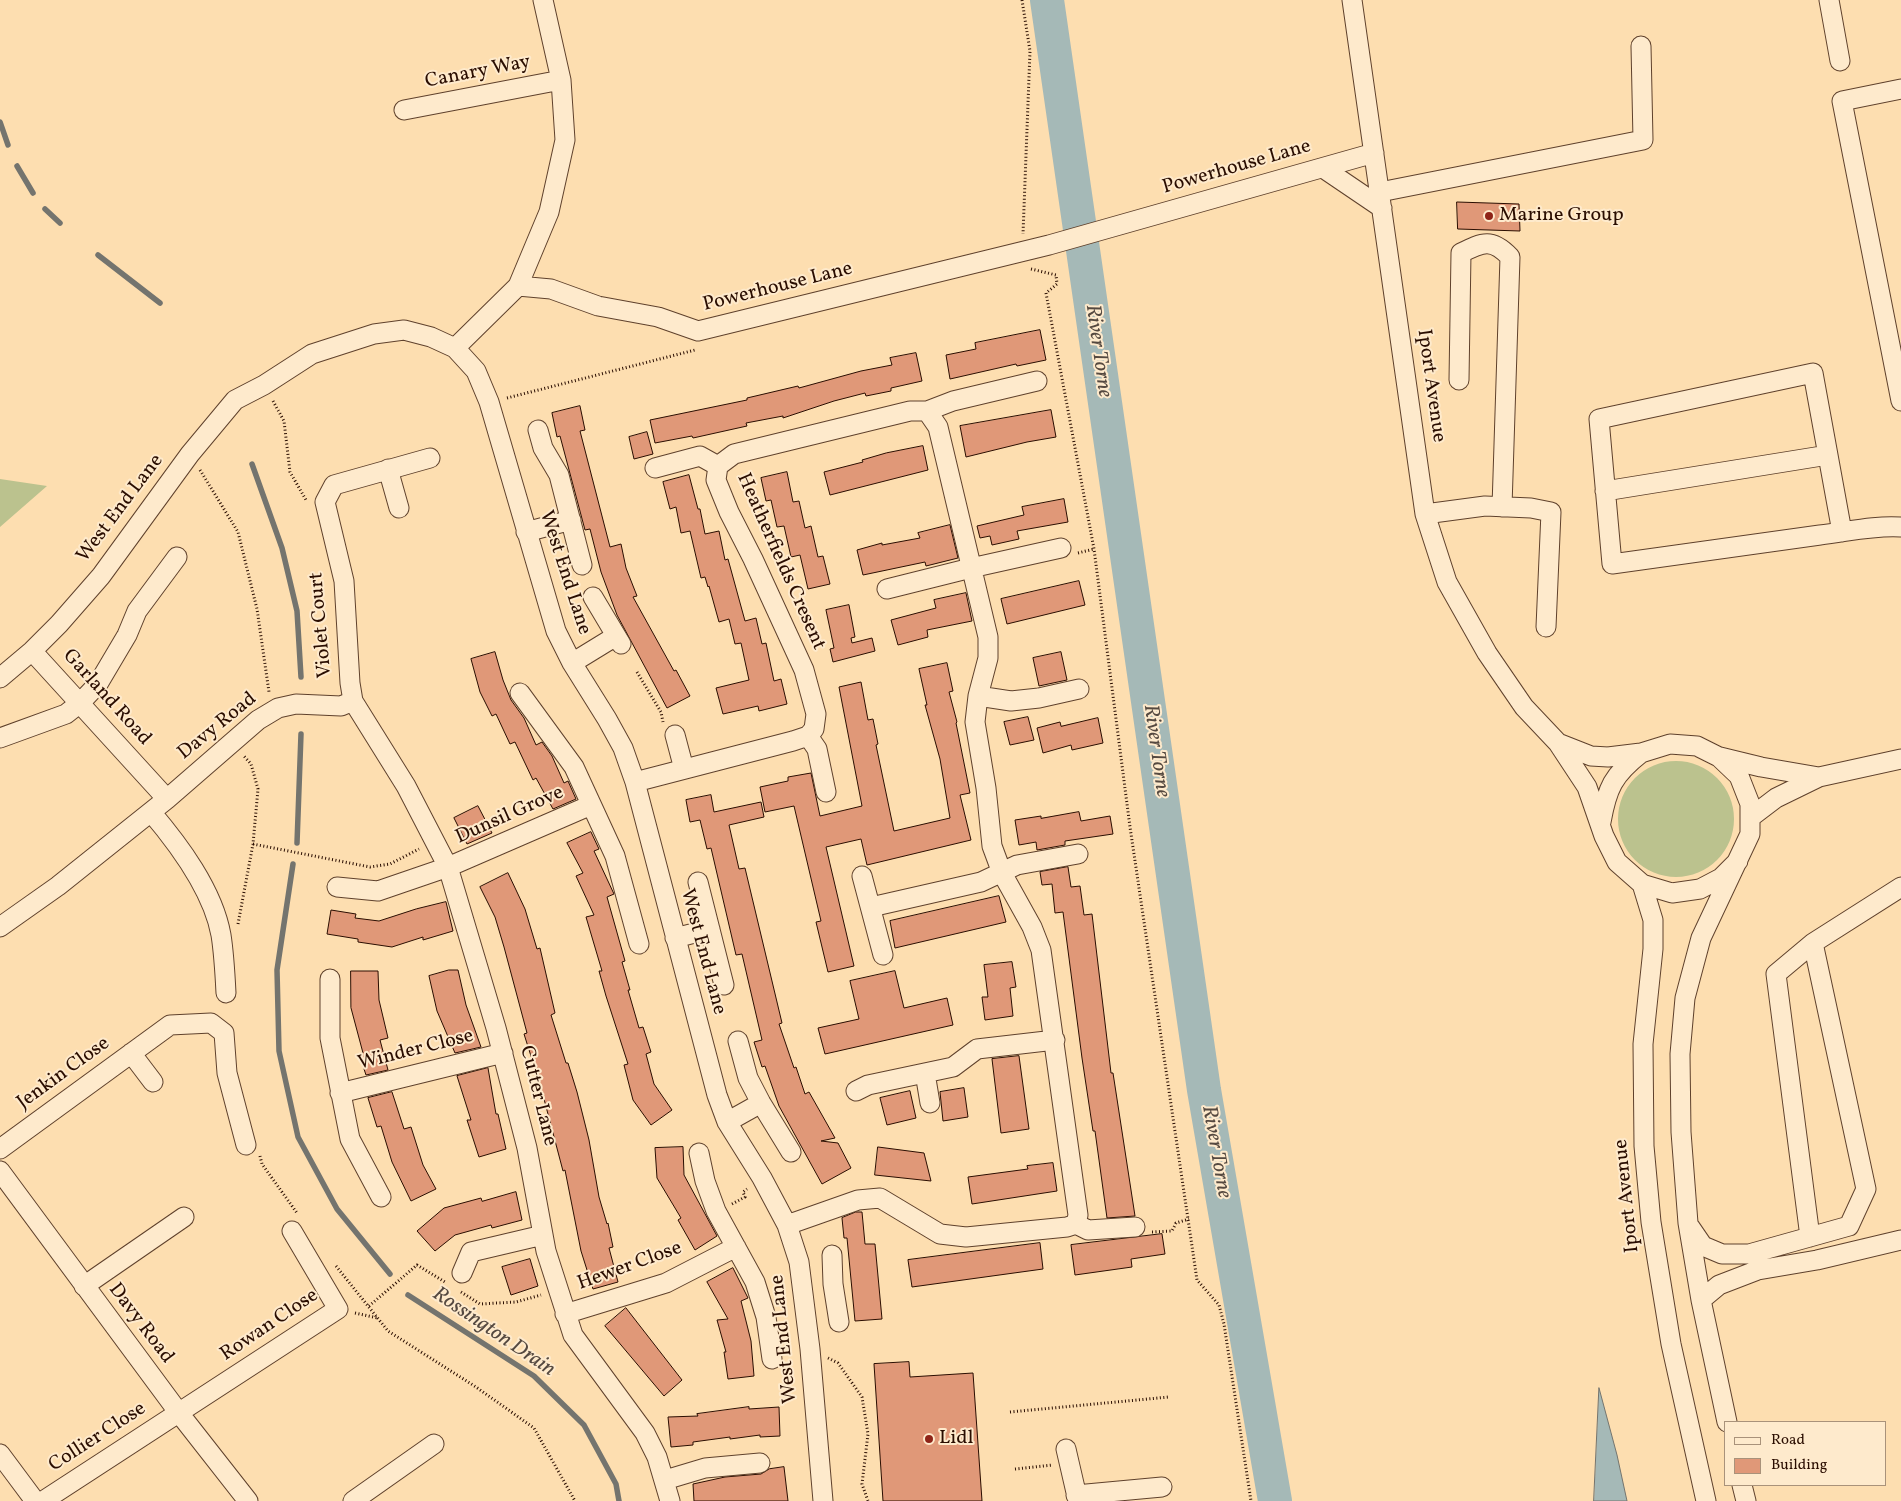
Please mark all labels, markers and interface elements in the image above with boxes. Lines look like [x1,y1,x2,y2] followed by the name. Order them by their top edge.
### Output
[423,51,533,95] street label: Canary Way
[1160,135,1314,201] street label: Powerhouse Lane
[1499,204,1624,228] place label: Marine Group
[1483,210,1495,222] marker: Marine Group
[701,258,855,318] street label: Powerhouse Lane
[1078,303,1116,399] water label: River Torne
[1410,328,1450,444] street label: Iport Avenue
[72,450,170,568] street label: West End Lane
[730,470,830,654] street label: Heatherfields Cresent
[533,508,595,638] street label: West End Lane
[305,571,339,679] street label: Violet Court
[57,645,155,751] street label: Garland Road
[174,688,262,766] street label: Davy Road
[1136,703,1174,799] water label: River Torne
[452,782,568,850] street label: Dunsil Grove
[674,886,730,1018] street label: West End Lane
[356,1025,476,1077] street label: Winder Close
[13,1032,115,1116] street label: Jenkin Close
[513,1043,561,1149] street label: Cutter Lane
[1194,1104,1236,1200] water label: River Torne
[1610,1138,1646,1254] street label: Iport Avenue
[575,1237,685,1297] street label: Hewer Close
[766,1273,804,1405] street label: West End Lane
[102,1279,178,1369] street label: Davy Road
[427,1283,559,1383] water label: Rossington Drain
[217,1285,323,1367] street label: Rowan Close
[45,1398,151,1478] street label: Collier Close
[1724,1421,1886,1486] legend
[939,1427,973,1451] place label: Lidl
[1771,1430,1805,1451] text: Road
[923,1433,935,1445] marker: Lidl
[1771,1455,1827,1476] text: Building

